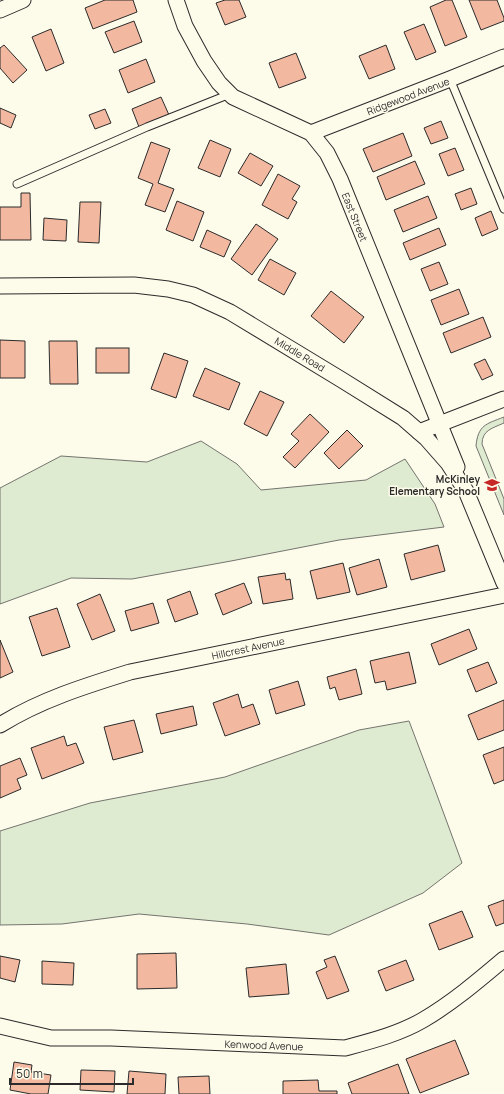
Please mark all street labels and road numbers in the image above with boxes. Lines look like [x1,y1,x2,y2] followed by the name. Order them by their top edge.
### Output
[365,74,452,118] street label: Ridgewood Avenue
[339,190,371,244] street label: East Street
[272,333,328,375] street label: Middle Road
[210,633,286,663] street label: Hillcrest Avenue
[224,1037,304,1053] street label: Kenwood Avenue

